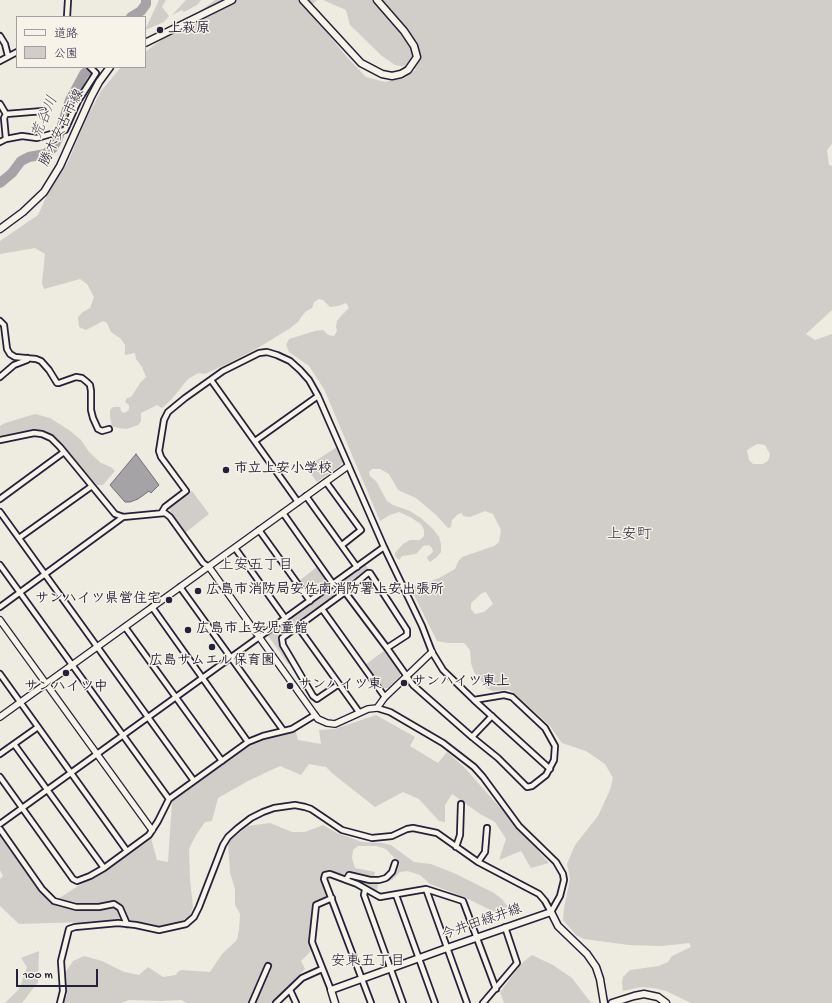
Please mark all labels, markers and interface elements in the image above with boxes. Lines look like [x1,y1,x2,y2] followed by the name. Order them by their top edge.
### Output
[16,16,146,68] legend
[168,22,210,38] place label: 上萩原
[155,25,165,35] marker: 上萩原
[54,28,78,42] text: 道路
[54,48,78,62] text: 公園
[37,87,89,169] street label: 勝木安古市線
[29,94,63,142] water label: 荒谷川
[234,462,332,478] place label: 市立上安小学校
[221,465,231,475] marker: 市立上安小学校
[607,527,651,545] district label: 上安町
[219,558,293,576] district label: 上安五丁目
[206,583,444,599] place label: 広島市消防局安佐南消防署上安出張所
[193,586,203,596] marker: 広島市消防局安佐南消防署上安出張所
[35,592,161,608] place label: サンハイツ県営住宅
[164,595,174,605] marker: サンハイツ県営住宅
[196,622,308,638] place label: 広島市上安児童館
[183,625,193,635] marker: 広島市上安児童館
[207,642,217,652] marker: 広島サムエル保育園
[149,654,275,670] place label: 広島サムエル保育園
[61,668,71,678] marker: サンハイツ中
[412,675,510,691] place label: サンハイツ東上
[298,678,382,694] place label: サンハイツ東
[399,678,409,688] marker: サンハイツ東上
[24,680,108,696] place label: サンハイツ中
[285,681,295,691] marker: サンハイツ東
[440,901,524,945] street label: 今井田緑井線
[331,954,405,972] district label: 安東五丁目
[18,961,100,987] scale bar
[23,969,53,983] text: 100 m

